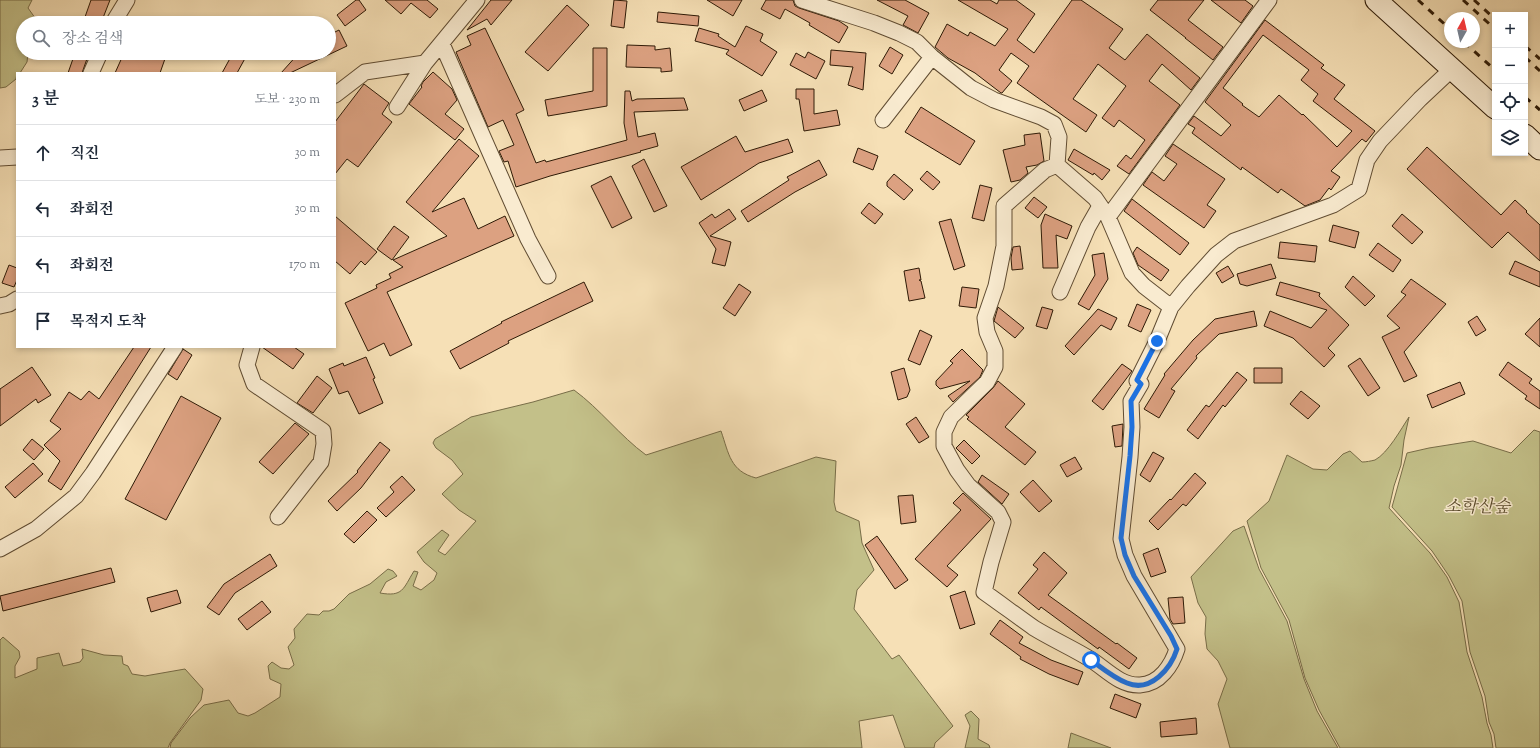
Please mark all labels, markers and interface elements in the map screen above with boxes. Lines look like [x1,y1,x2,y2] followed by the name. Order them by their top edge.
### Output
[1444,12,1480,48] north arrow
[1492,12,1528,156] map controls
[1492,12,1528,48] button: +
[16,16,336,60] search box
[30,27,52,49] icon: search
[62,29,123,50] text: 장소 검색
[1492,48,1528,84] button: −
[1492,84,1528,120] button: locate
[32,88,59,112] text: 3 분
[254,91,320,109] text: 도보 · 230 m
[1492,120,1528,156] button: layers
[32,142,54,164] icon: ahead
[70,144,99,165] text: 직진
[294,144,320,162] text: 30 m
[32,198,54,220] icon: left
[70,200,113,221] text: 좌회전
[294,200,320,218] text: 30 m
[32,254,54,276] icon: left
[70,256,113,277] text: 좌회전
[289,256,320,274] text: 170 m
[32,310,54,332] icon: arrive
[70,312,146,333] text: 목적지 도착
[1148,332,1166,350] route end
[1444,496,1511,520] park label: 소학산숲
[1082,651,1100,669] route start

